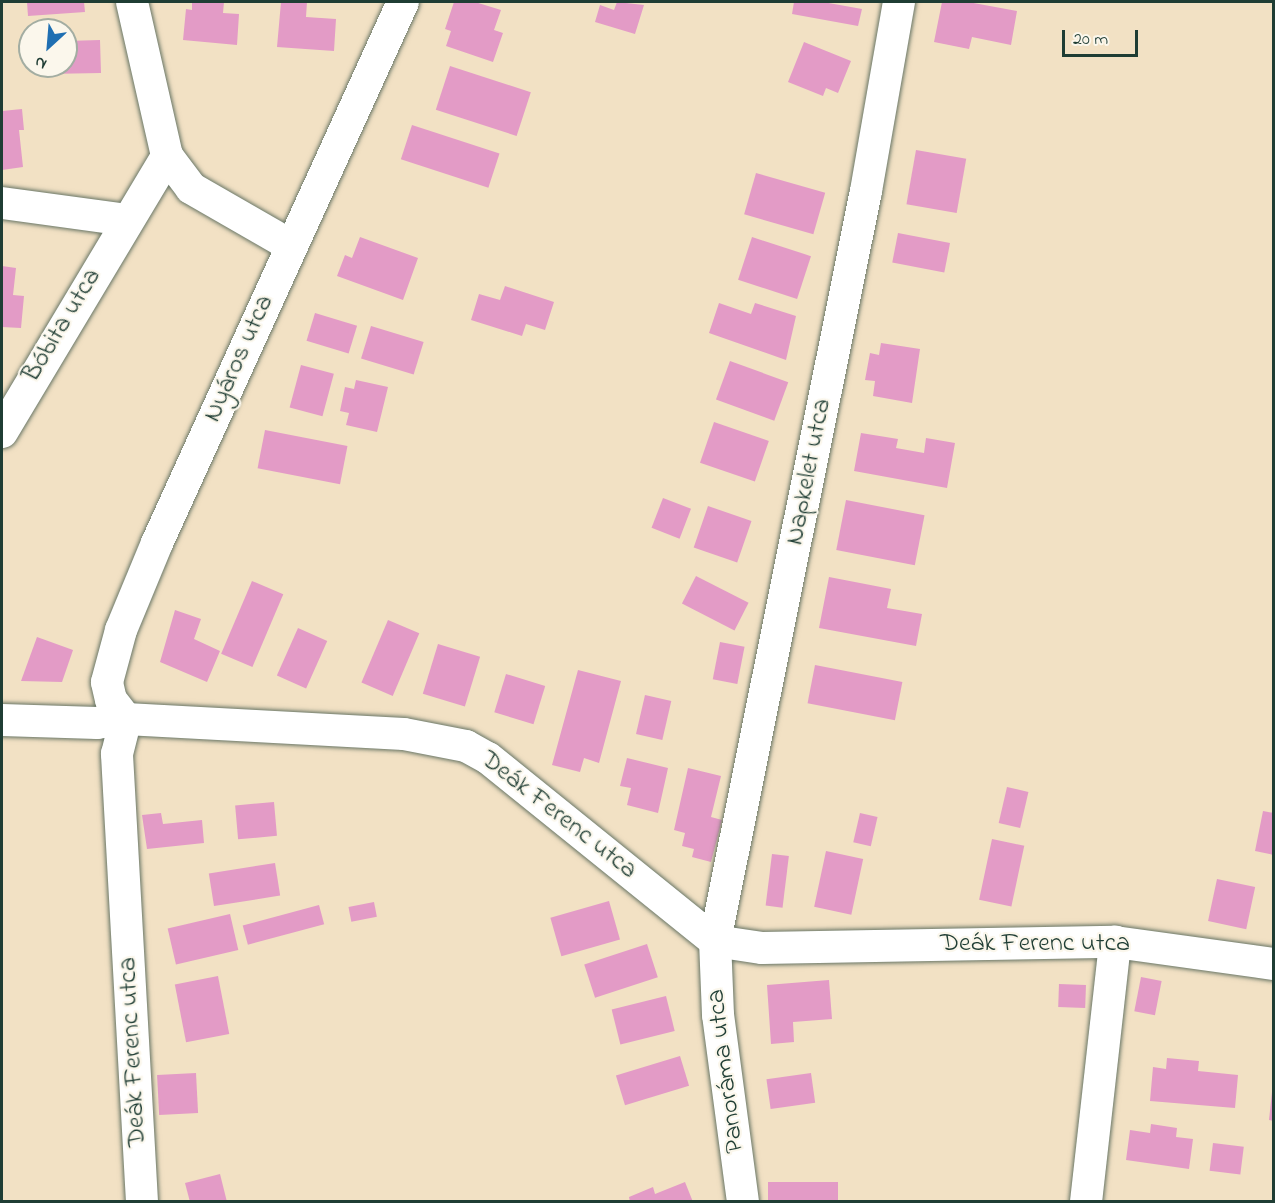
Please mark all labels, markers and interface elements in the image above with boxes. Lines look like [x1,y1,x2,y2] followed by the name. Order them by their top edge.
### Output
[18,18,78,78] north arrow
[1065,18,1142,56] scale bar
[1073,27,1108,53] text: 20 m
[31,49,51,76] text: N
[17,264,109,388] street label: Bóbita utca
[198,291,282,427] street label: Nyáros utca
[781,396,839,548] street label: Napkelet utca
[474,745,642,887] street label: Deák Ferenc utca
[940,929,1130,961] street label: Deák Ferenc utca
[113,956,155,1148] street label: Deák Ferenc utca
[701,987,753,1155] street label: Panoráma utca

